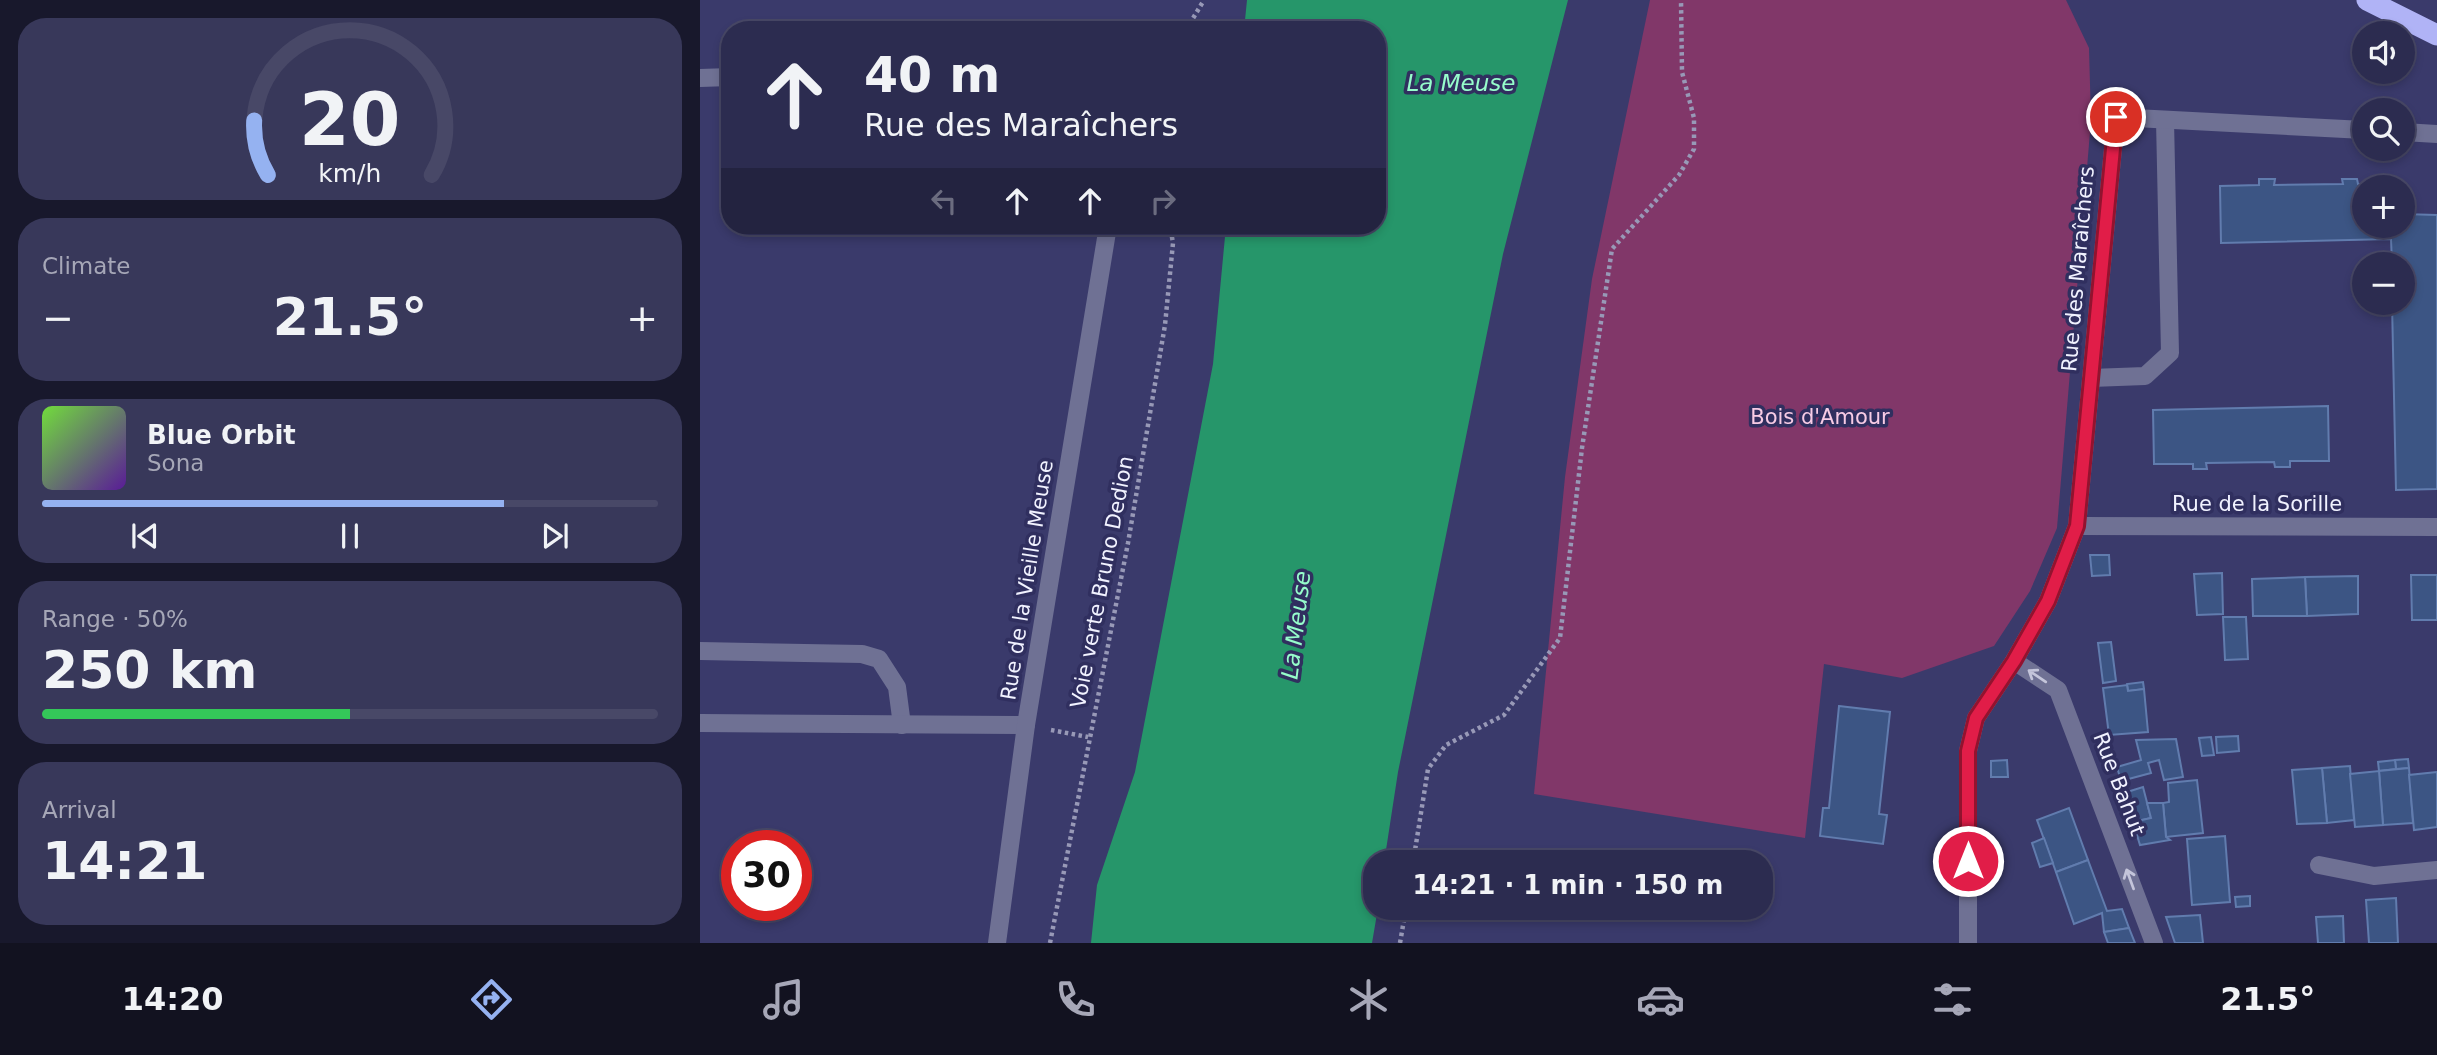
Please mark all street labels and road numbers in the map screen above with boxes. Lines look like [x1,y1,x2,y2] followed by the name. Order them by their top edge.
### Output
[2057,165,2099,373] street label: Rue des Maraîchers
[1066,454,1138,710] street label: Voie verte Bruno Dedion
[996,458,1058,702] street label: Rue de la Vieille Meuse
[2172,492,2342,516] street label: Rue de la Sorille
[2088,729,2150,839] street label: Rue Bahut

